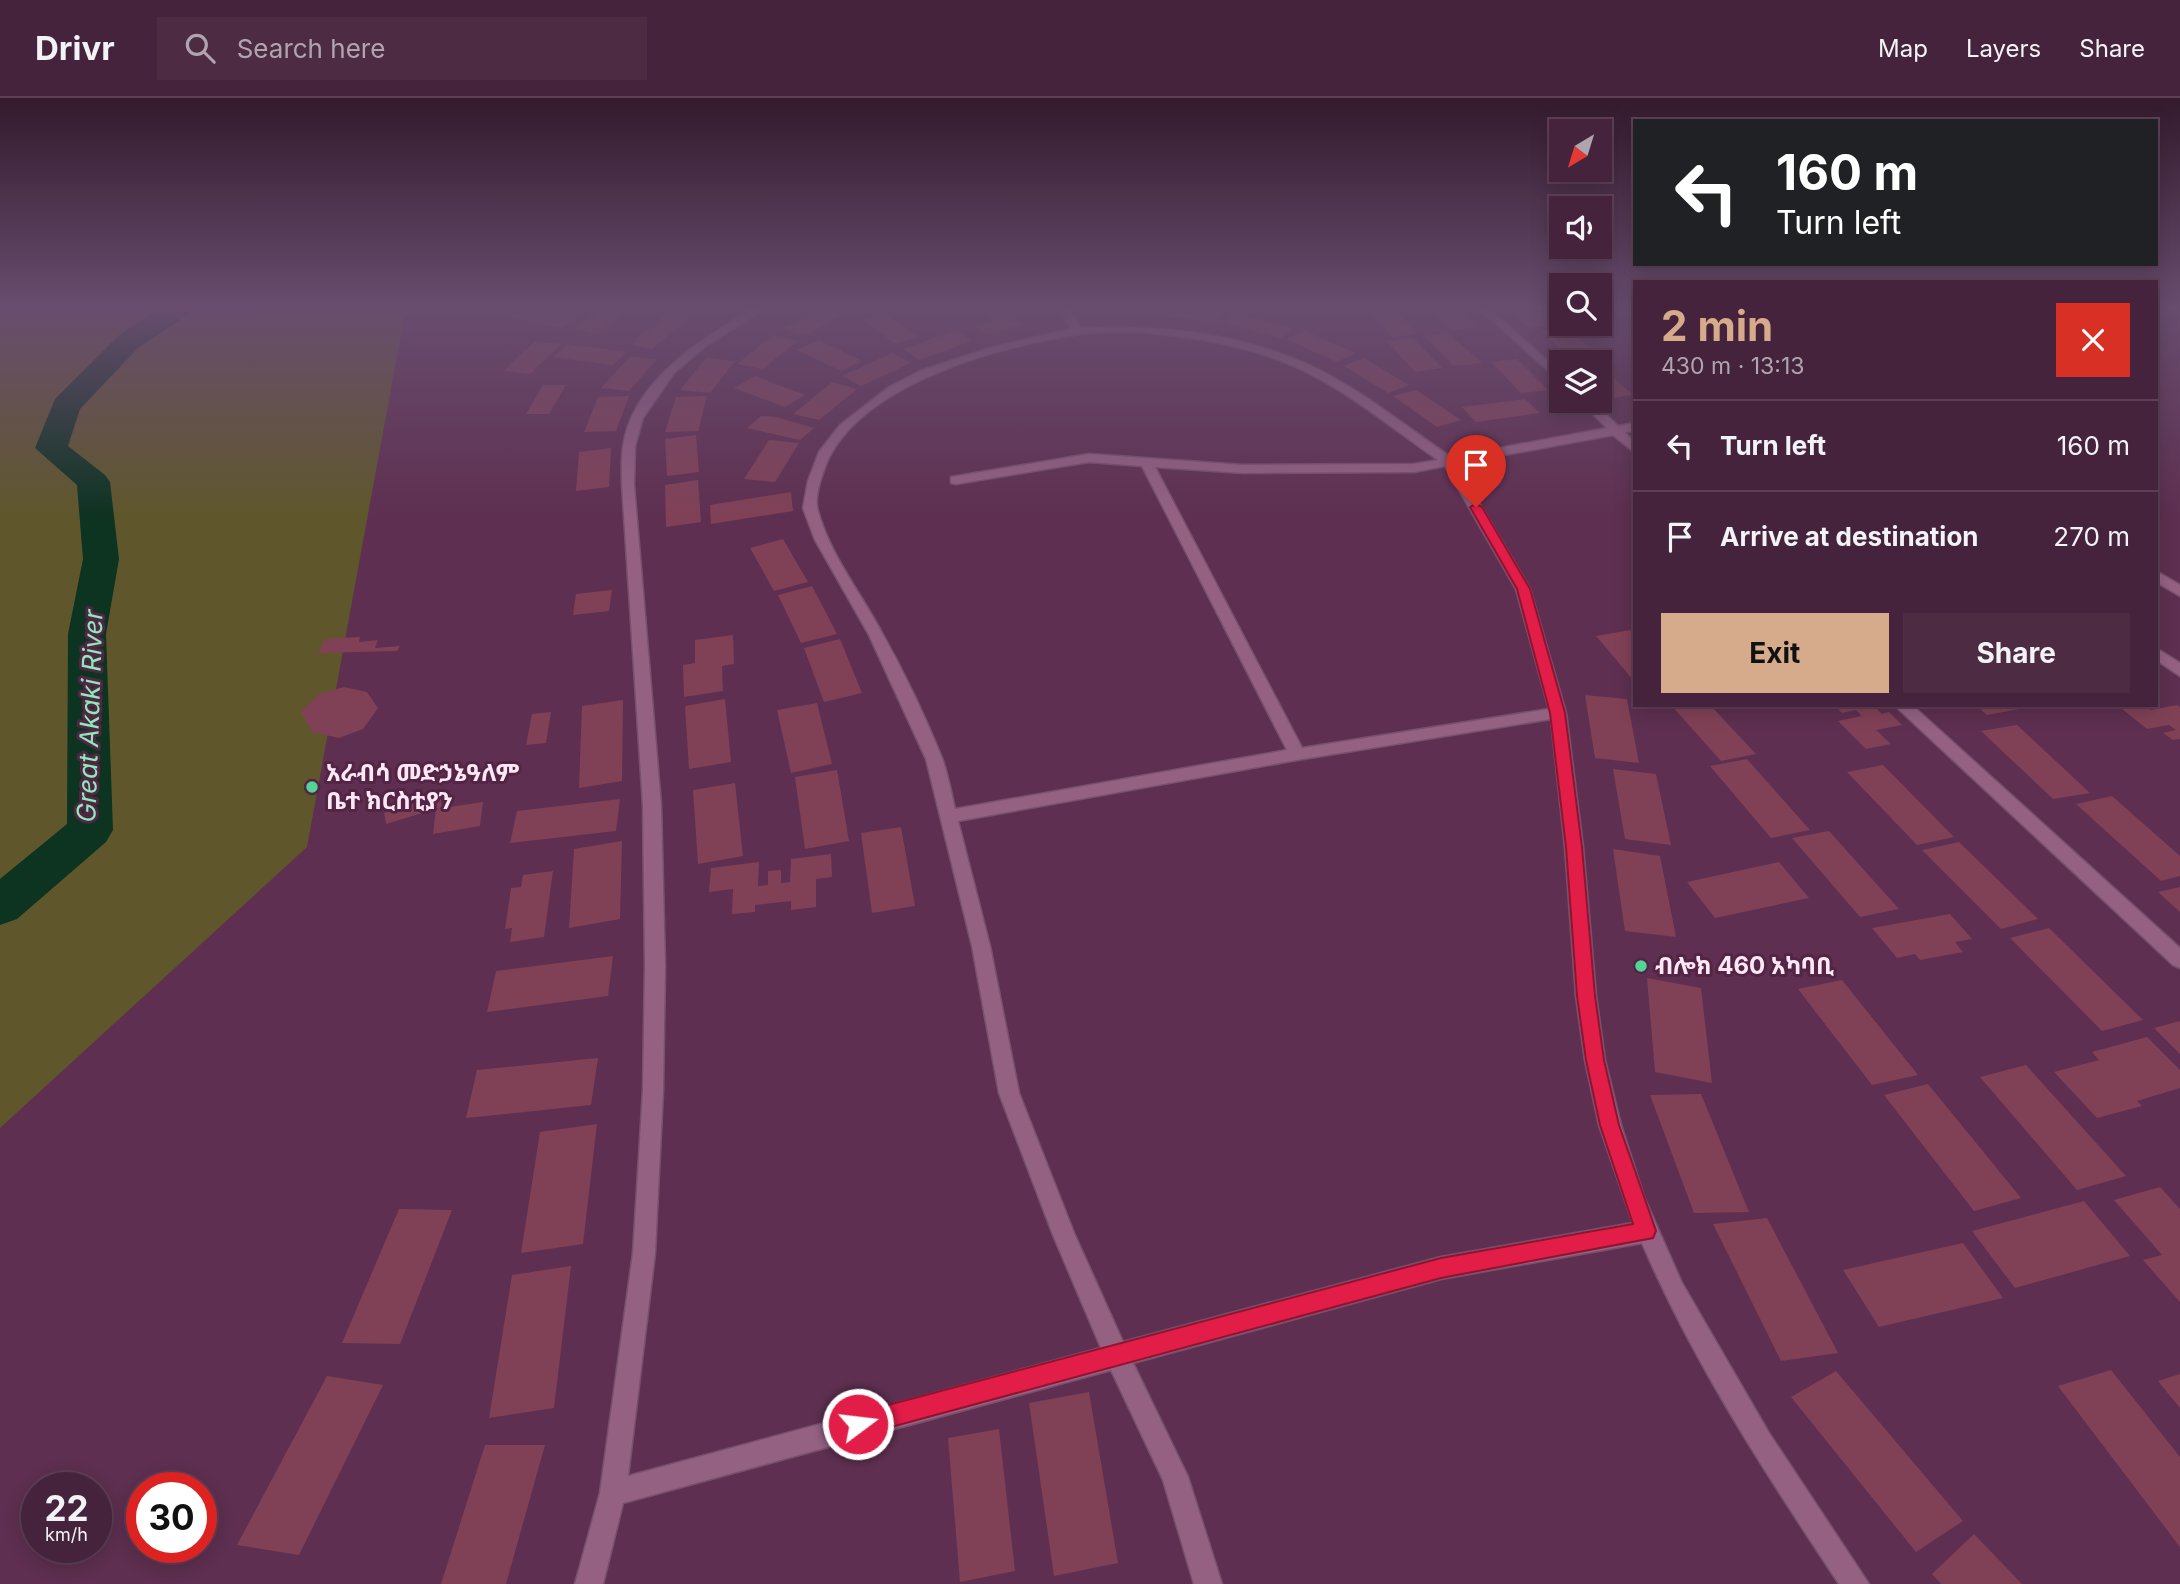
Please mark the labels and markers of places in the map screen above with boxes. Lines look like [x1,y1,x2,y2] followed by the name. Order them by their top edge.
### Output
[1446,435,1506,507] pin
[326,758,520,815] place label: አራብሳ መድኃኔዓለም ቤተ ክርስቲያን
[304,779,320,795] marker: አራብሳ መድኃኔዓለም ቤተ ክርስቲያን
[1655,951,1834,980] place label: ብሎክ 460 አካባቢ
[1633,958,1649,974] marker: ብሎክ 460 አካባቢ

